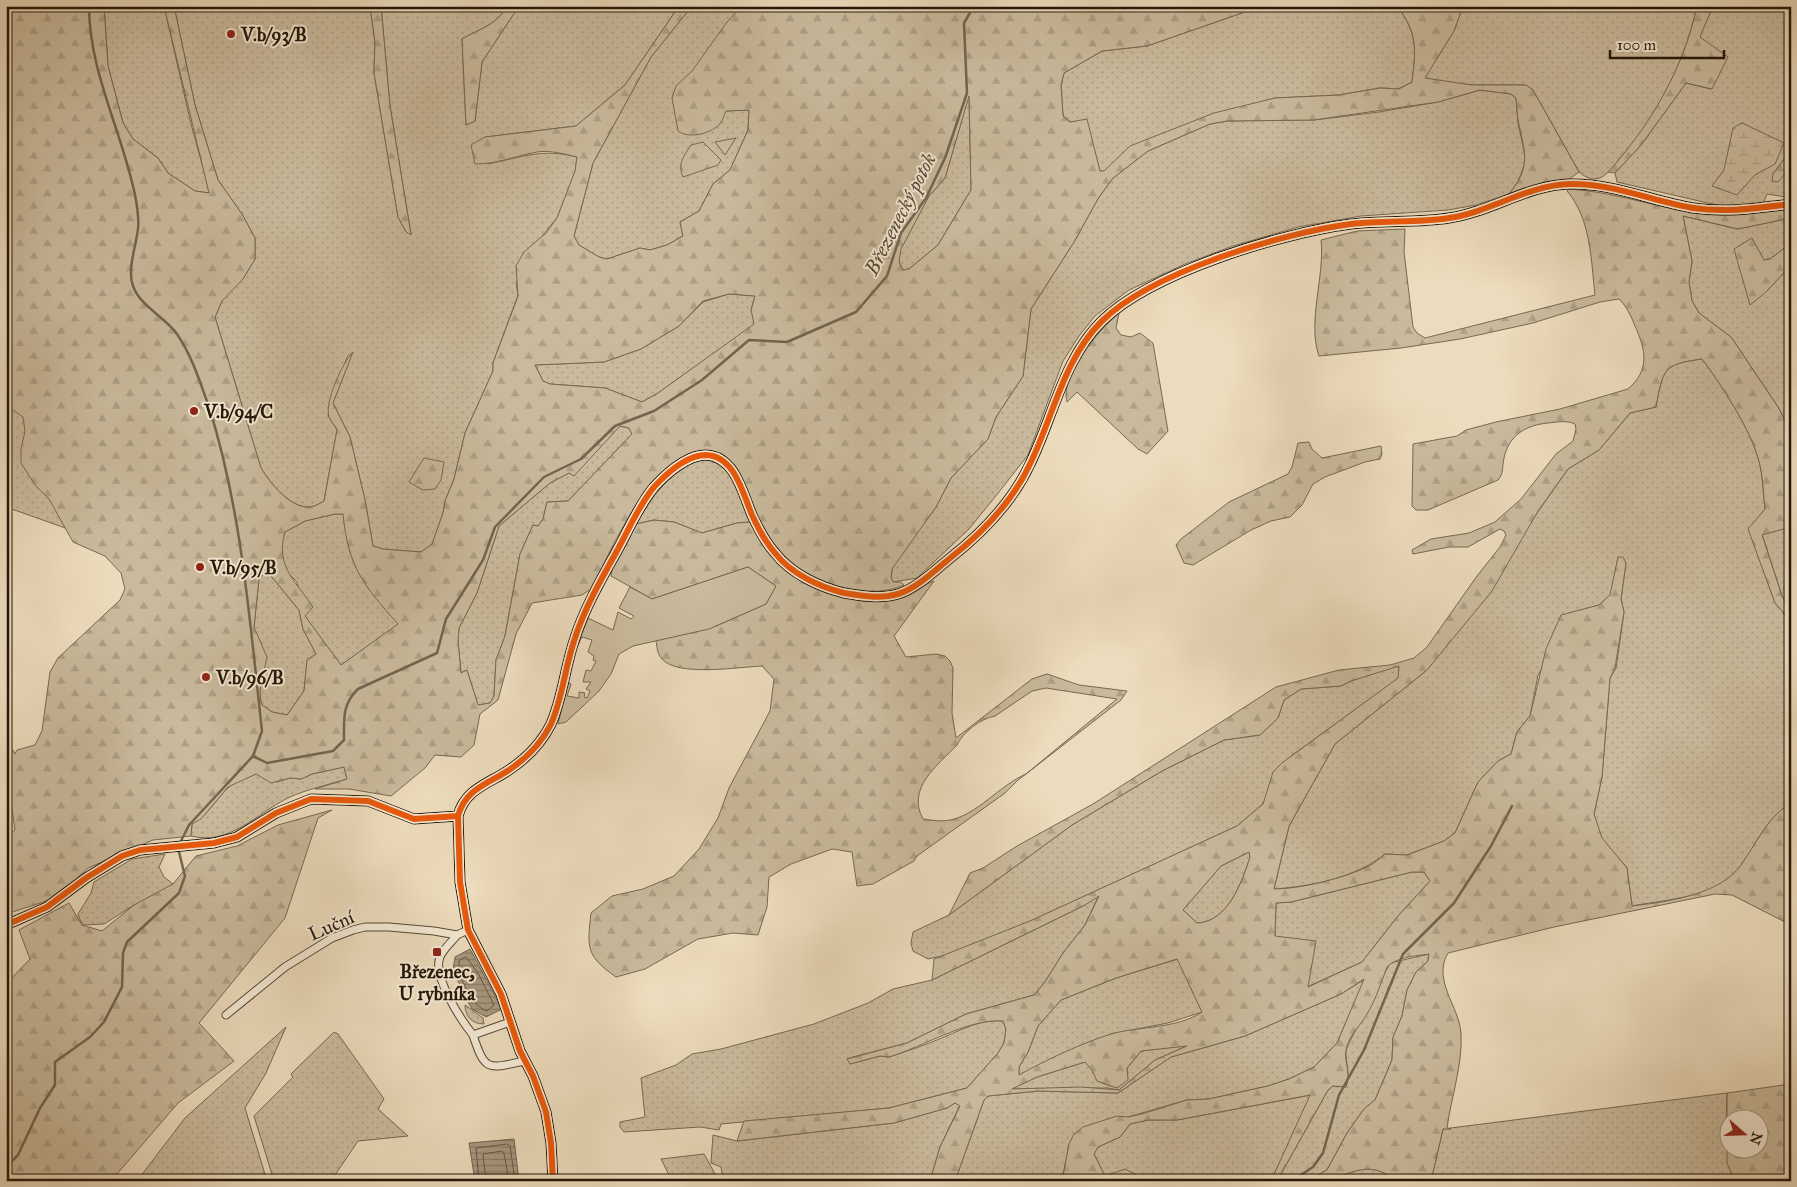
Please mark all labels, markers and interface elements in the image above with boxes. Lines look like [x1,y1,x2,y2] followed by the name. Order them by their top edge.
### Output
[240,23,307,47] place label: V.b/93/B
[225,28,237,40] marker: V.b/93/B
[1610,28,1723,60] scale bar
[1617,36,1657,54] text: 100 m
[859,149,942,280] water label: Březenecký potok
[203,400,273,424] place label: V.b/94/C
[188,405,200,417] marker: V.b/94/C
[209,556,277,580] place label: V.b/95/B
[194,561,206,573] marker: V.b/95/B
[215,666,284,690] place label: V.b/96/B
[200,671,212,683] marker: V.b/96/B
[305,905,358,946] street label: Luční
[431,946,443,958] marker: Březenec, U rybníka
[399,960,476,1006] place label: Březenec, U rybníka
[1720,1110,1770,1160] north arrow
[1746,1130,1766,1147] text: N

